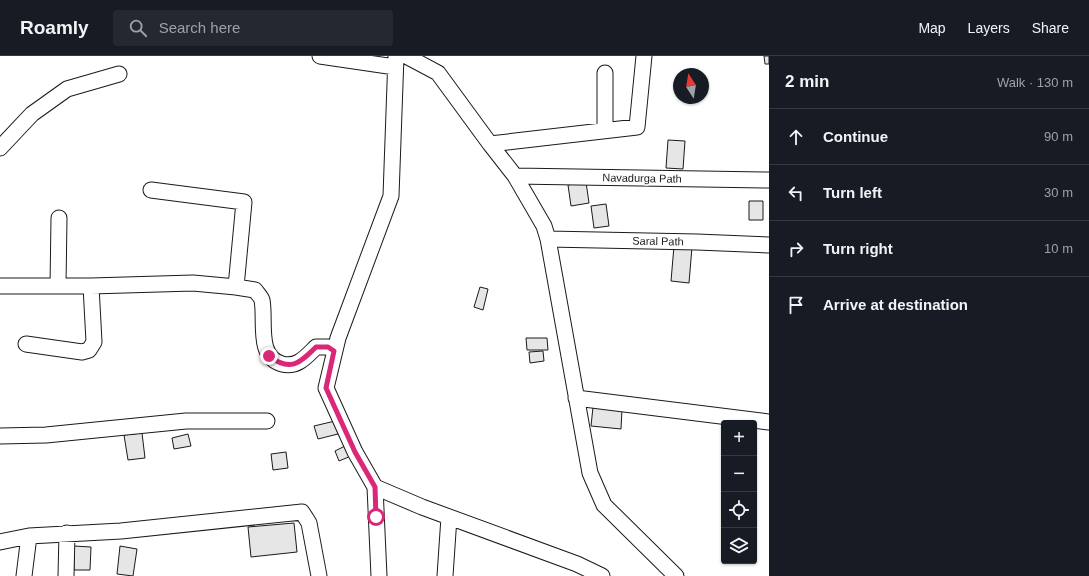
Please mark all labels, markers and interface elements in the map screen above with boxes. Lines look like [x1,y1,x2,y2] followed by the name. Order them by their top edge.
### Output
[113,10,393,46] search box
[20,17,89,38] text: Roamly
[127,17,149,39] icon: search
[159,19,240,36] text: Search here
[918,20,946,36] text: Map
[968,20,1010,36] text: Layers
[1032,20,1069,36] text: Share
[673,68,709,104] north arrow
[785,72,829,91] text: 2 min
[997,75,1073,90] text: Walk · 130 m
[785,126,807,148] icon: ahead
[823,128,888,145] text: Continue
[1044,129,1073,144] text: 90 m
[602,171,682,185] street label: Navadurga Path
[785,182,807,204] icon: left
[823,184,882,201] text: Turn left
[1044,185,1073,200] text: 30 m
[632,235,684,247] street label: Saral Path
[785,238,807,260] icon: right
[823,240,893,257] text: Turn right
[1044,241,1073,256] text: 10 m
[785,294,807,316] icon: arrive
[823,296,968,313] text: Arrive at destination
[260,347,278,365] route end
[721,420,757,564] map controls
[721,420,757,456] button: +
[721,456,757,492] button: −
[721,492,757,528] button: locate
[367,508,385,526] route start
[721,528,757,564] button: layers

